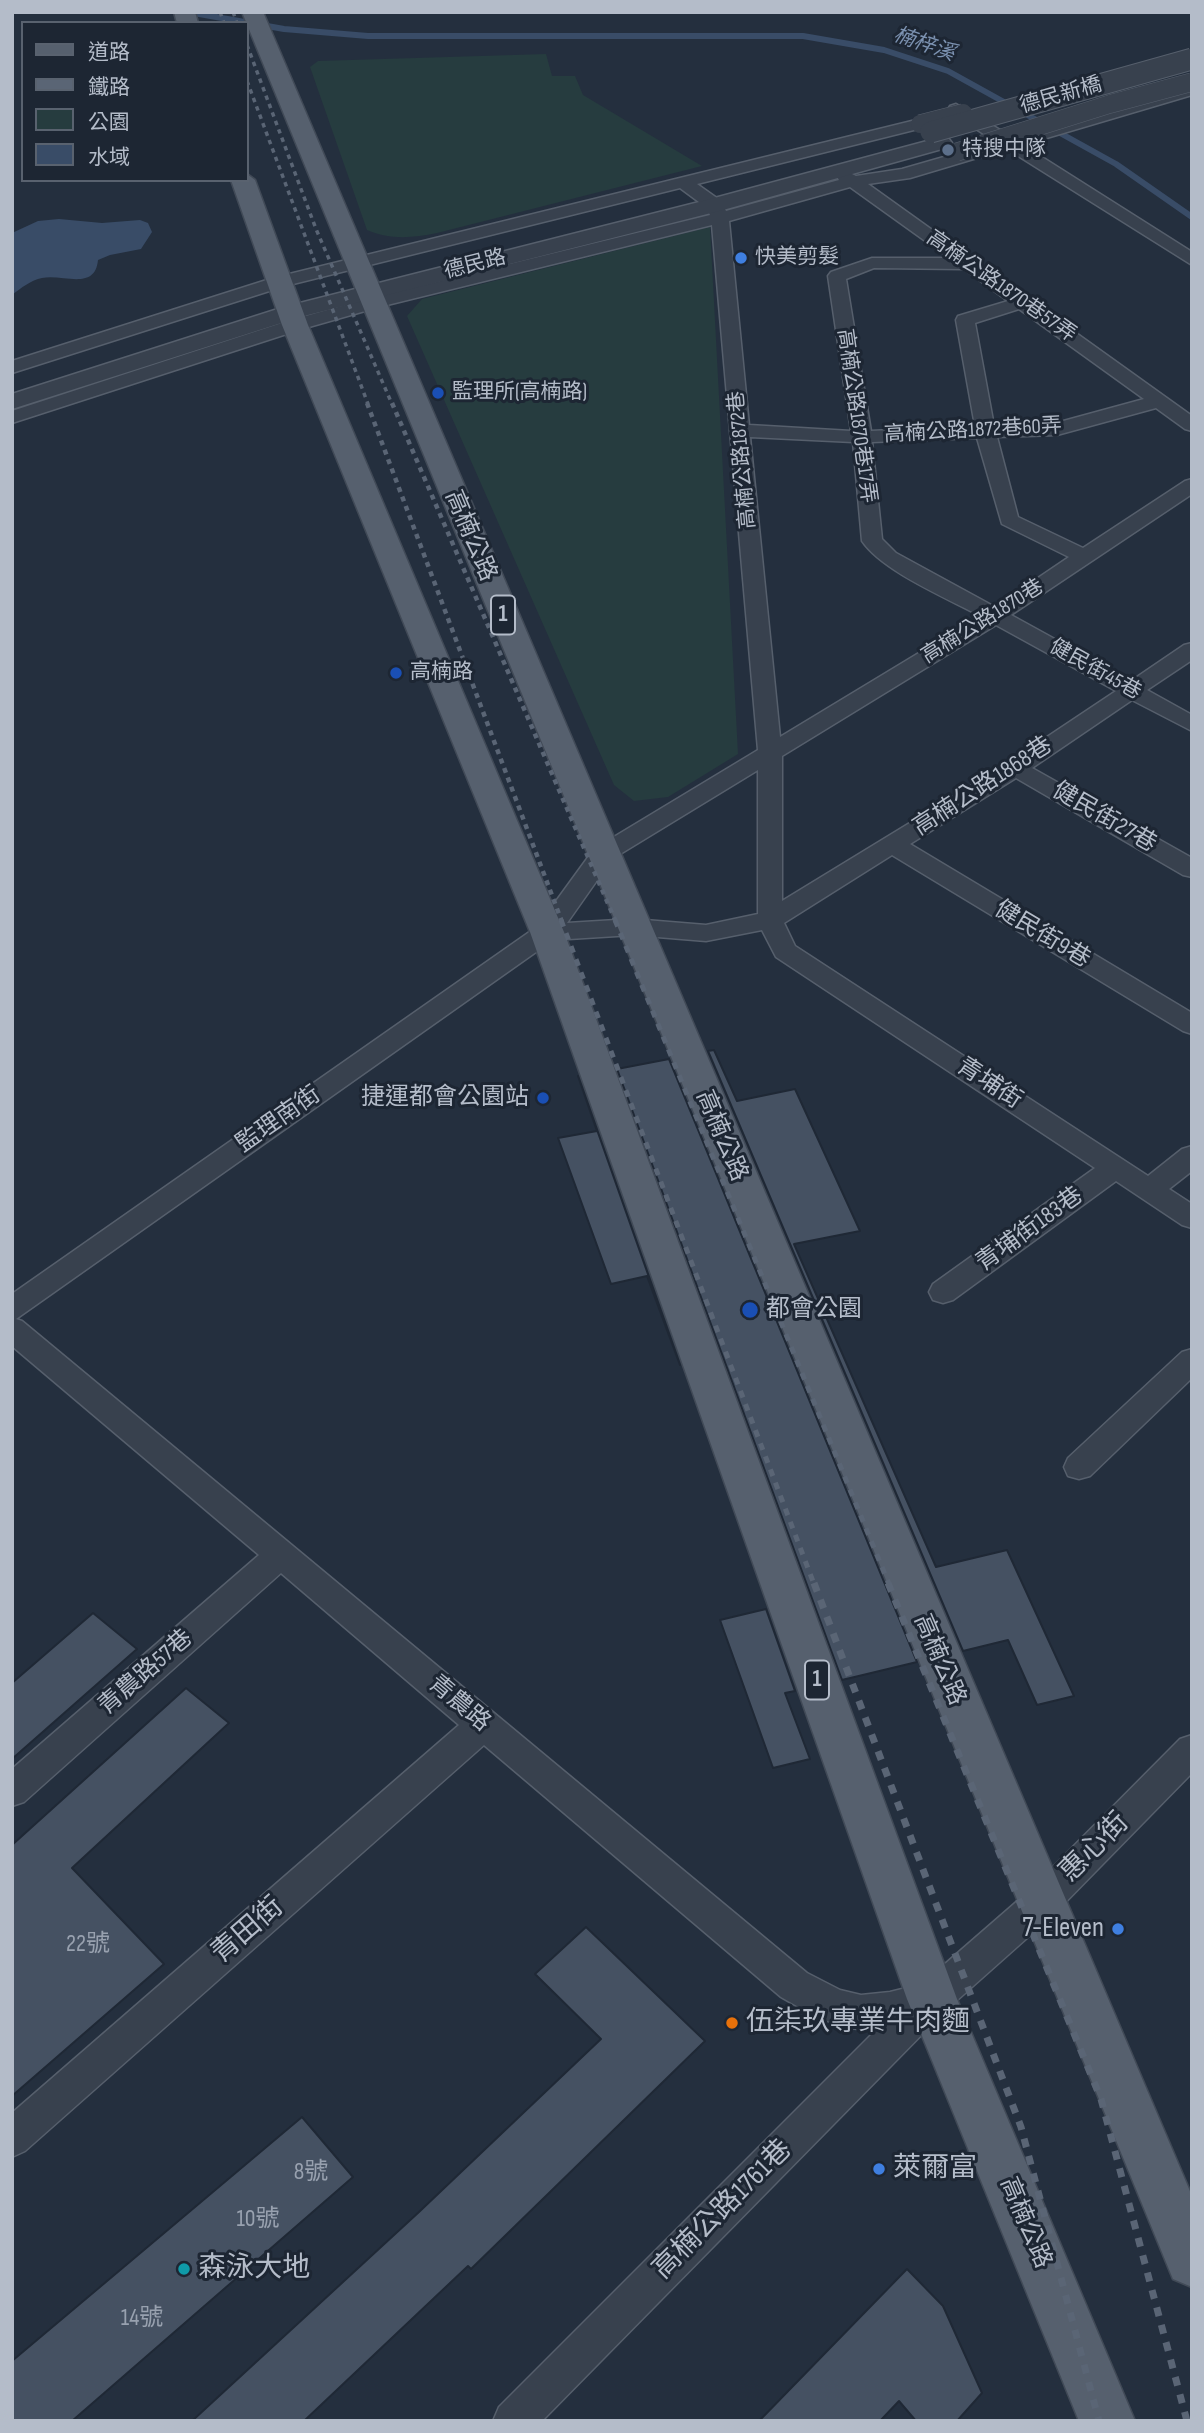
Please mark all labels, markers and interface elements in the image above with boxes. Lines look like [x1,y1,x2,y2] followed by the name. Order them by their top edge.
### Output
[21,21,248,182] legend
[890,23,958,67] water label: 楠梓溪
[88,40,130,65] text: 道路
[1017,72,1105,120] street label: 德民新橋
[88,75,130,100] text: 鐵路
[88,110,130,135] text: 公園
[962,137,1046,163] place label: 特搜中隊
[940,142,956,158] marker: 特搜中隊
[88,145,130,170] text: 水域
[921,226,1081,348] street label: 高楠公路1870巷57弄
[441,245,509,285] street label: 德民路
[755,245,839,271] place label: 快美剪髮
[733,250,749,266] marker: 快美剪髮
[831,327,881,505] street label: 高楠公路1870巷17弄
[452,380,587,406] place label: 監理所(高楠路)
[430,385,446,401] marker: 監理所(高楠路)
[724,390,762,530] street label: 高楠公路1872巷
[883,414,1063,448] street label: 高楠公路1872巷60弄
[438,486,502,586] street label: 高楠公路
[917,574,1049,670] street label: 高楠公路1870巷
[491,596,515,635] road number: 1
[1045,634,1145,706] street label: 健民街45巷
[410,660,473,686] place label: 高楠路
[388,665,404,681] marker: 高楠路
[908,731,1058,843] street label: 高楠公路1868巷
[1047,777,1161,859] street label: 健民街27巷
[989,895,1095,975] street label: 健民街9巷
[951,1052,1027,1116] street label: 青埔街
[231,1081,327,1159] street label: 監理南街
[361,1084,529,1112] place label: 捷運都會公園站
[689,1086,753,1186] street label: 高楠公路
[535,1090,551,1106] marker: 捷運都會公園站
[971,1182,1089,1278] street label: 青埔街183巷
[766,1296,862,1324] place label: 都會公園
[740,1300,760,1320] marker: 都會公園
[907,1610,971,1710] street label: 高楠公路
[93,1624,199,1722] street label: 青農路57巷
[805,1660,829,1700] road number: 1
[422,1670,496,1738] street label: 青農路
[1053,1806,1137,1890] street label: 惠心街
[205,1891,291,1971] street label: 青田街
[1022,1912,1104,1946] place label: 7-Eleven
[1110,1921,1126,1937] marker: 7-Eleven
[66,1931,110,1959] house number: 22號
[746,2006,970,2040] place label: 伍柒玖專業牛肉麵
[724,2015,740,2031] marker: 伍柒玖專業牛肉麵
[646,2133,800,2287] street label: 高楠公路1761巷
[893,2152,977,2186] place label: 萊爾富
[294,2159,328,2187] house number: 8號
[871,2161,887,2177] marker: 萊爾富
[993,2173,1057,2273] street label: 高楠公路
[236,2206,280,2234] house number: 10號
[198,2252,310,2286] place label: 森泳大地
[176,2261,192,2277] marker: 森泳大地
[121,2305,163,2333] house number: 14號

